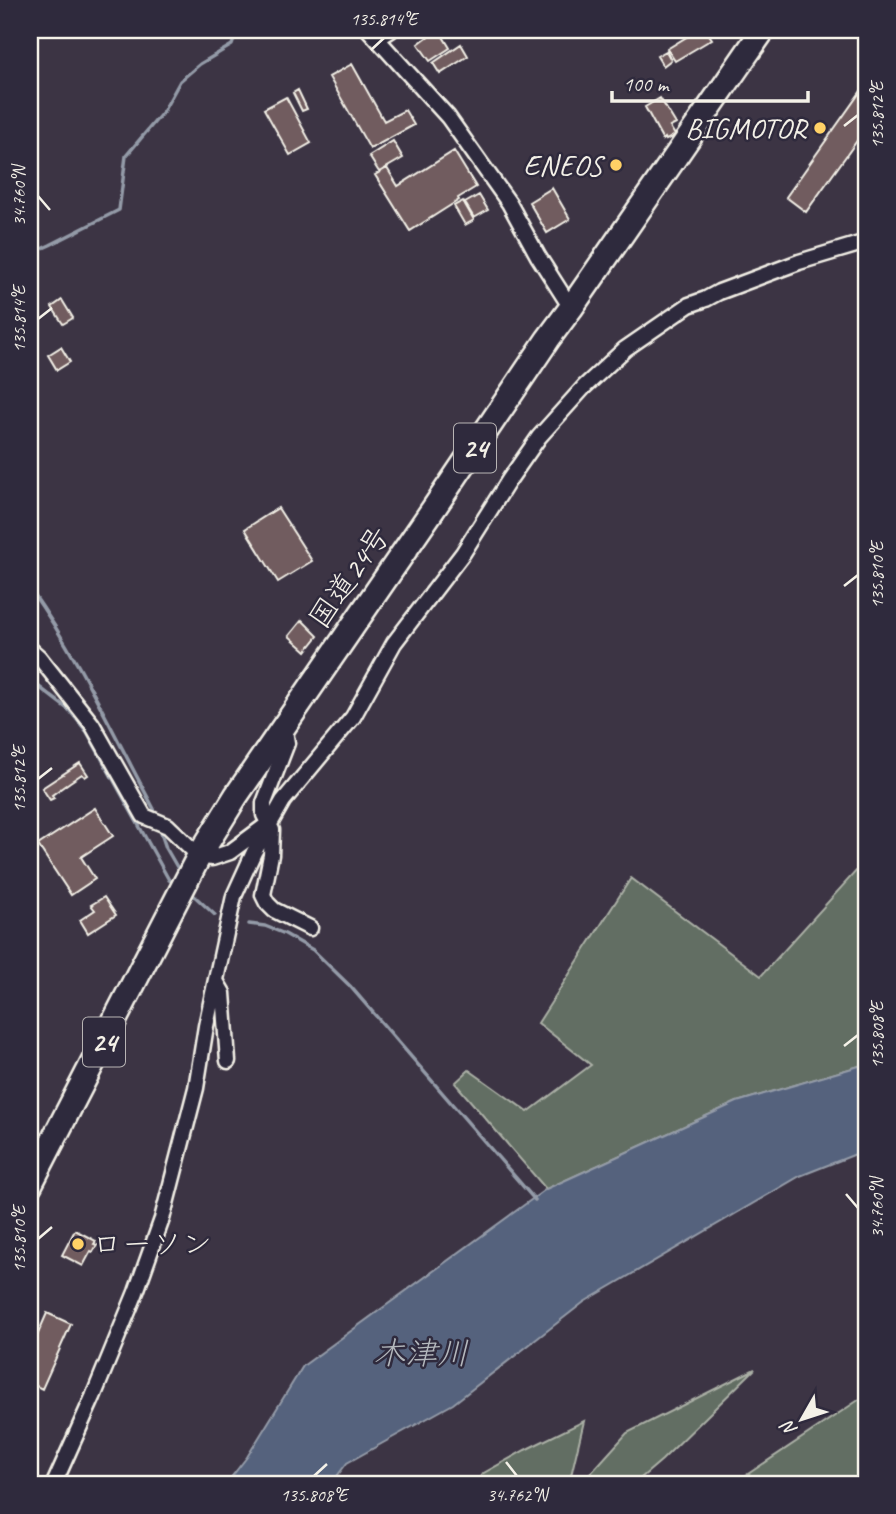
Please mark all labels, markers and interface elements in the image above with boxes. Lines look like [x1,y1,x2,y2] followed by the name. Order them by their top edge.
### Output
[351,8,420,30] text: 135.814°E
[612,60,808,104] scale bar
[623,71,670,97] text: 100 m
[866,79,888,148] text: 135.812°E
[685,109,809,147] place label: BIGMOTOR
[812,120,828,136] marker: BIGMOTOR
[523,146,605,184] place label: ENEOS
[608,157,624,173] marker: ENEOS
[8,163,30,226] text: 34.760°N
[8,283,30,352] text: 135.814°E
[454,424,496,472] road number: 24
[300,518,398,636] street label: 国道24号
[866,539,888,608] text: 135.810°E
[8,743,30,812] text: 135.812°E
[866,999,888,1068] text: 135.808°E
[83,1018,125,1066] road number: 24
[866,1175,888,1238] text: 34.760°N
[8,1203,30,1272] text: 135.810°E
[92,1225,212,1263] place label: ローソン
[70,1236,86,1252] marker: ローソン
[373,1333,469,1374] water label: 木津川
[766,1384,836,1454] north arrow
[775,1414,803,1441] text: N
[281,1484,350,1506] text: 135.808°E
[487,1484,550,1506] text: 34.762°N

